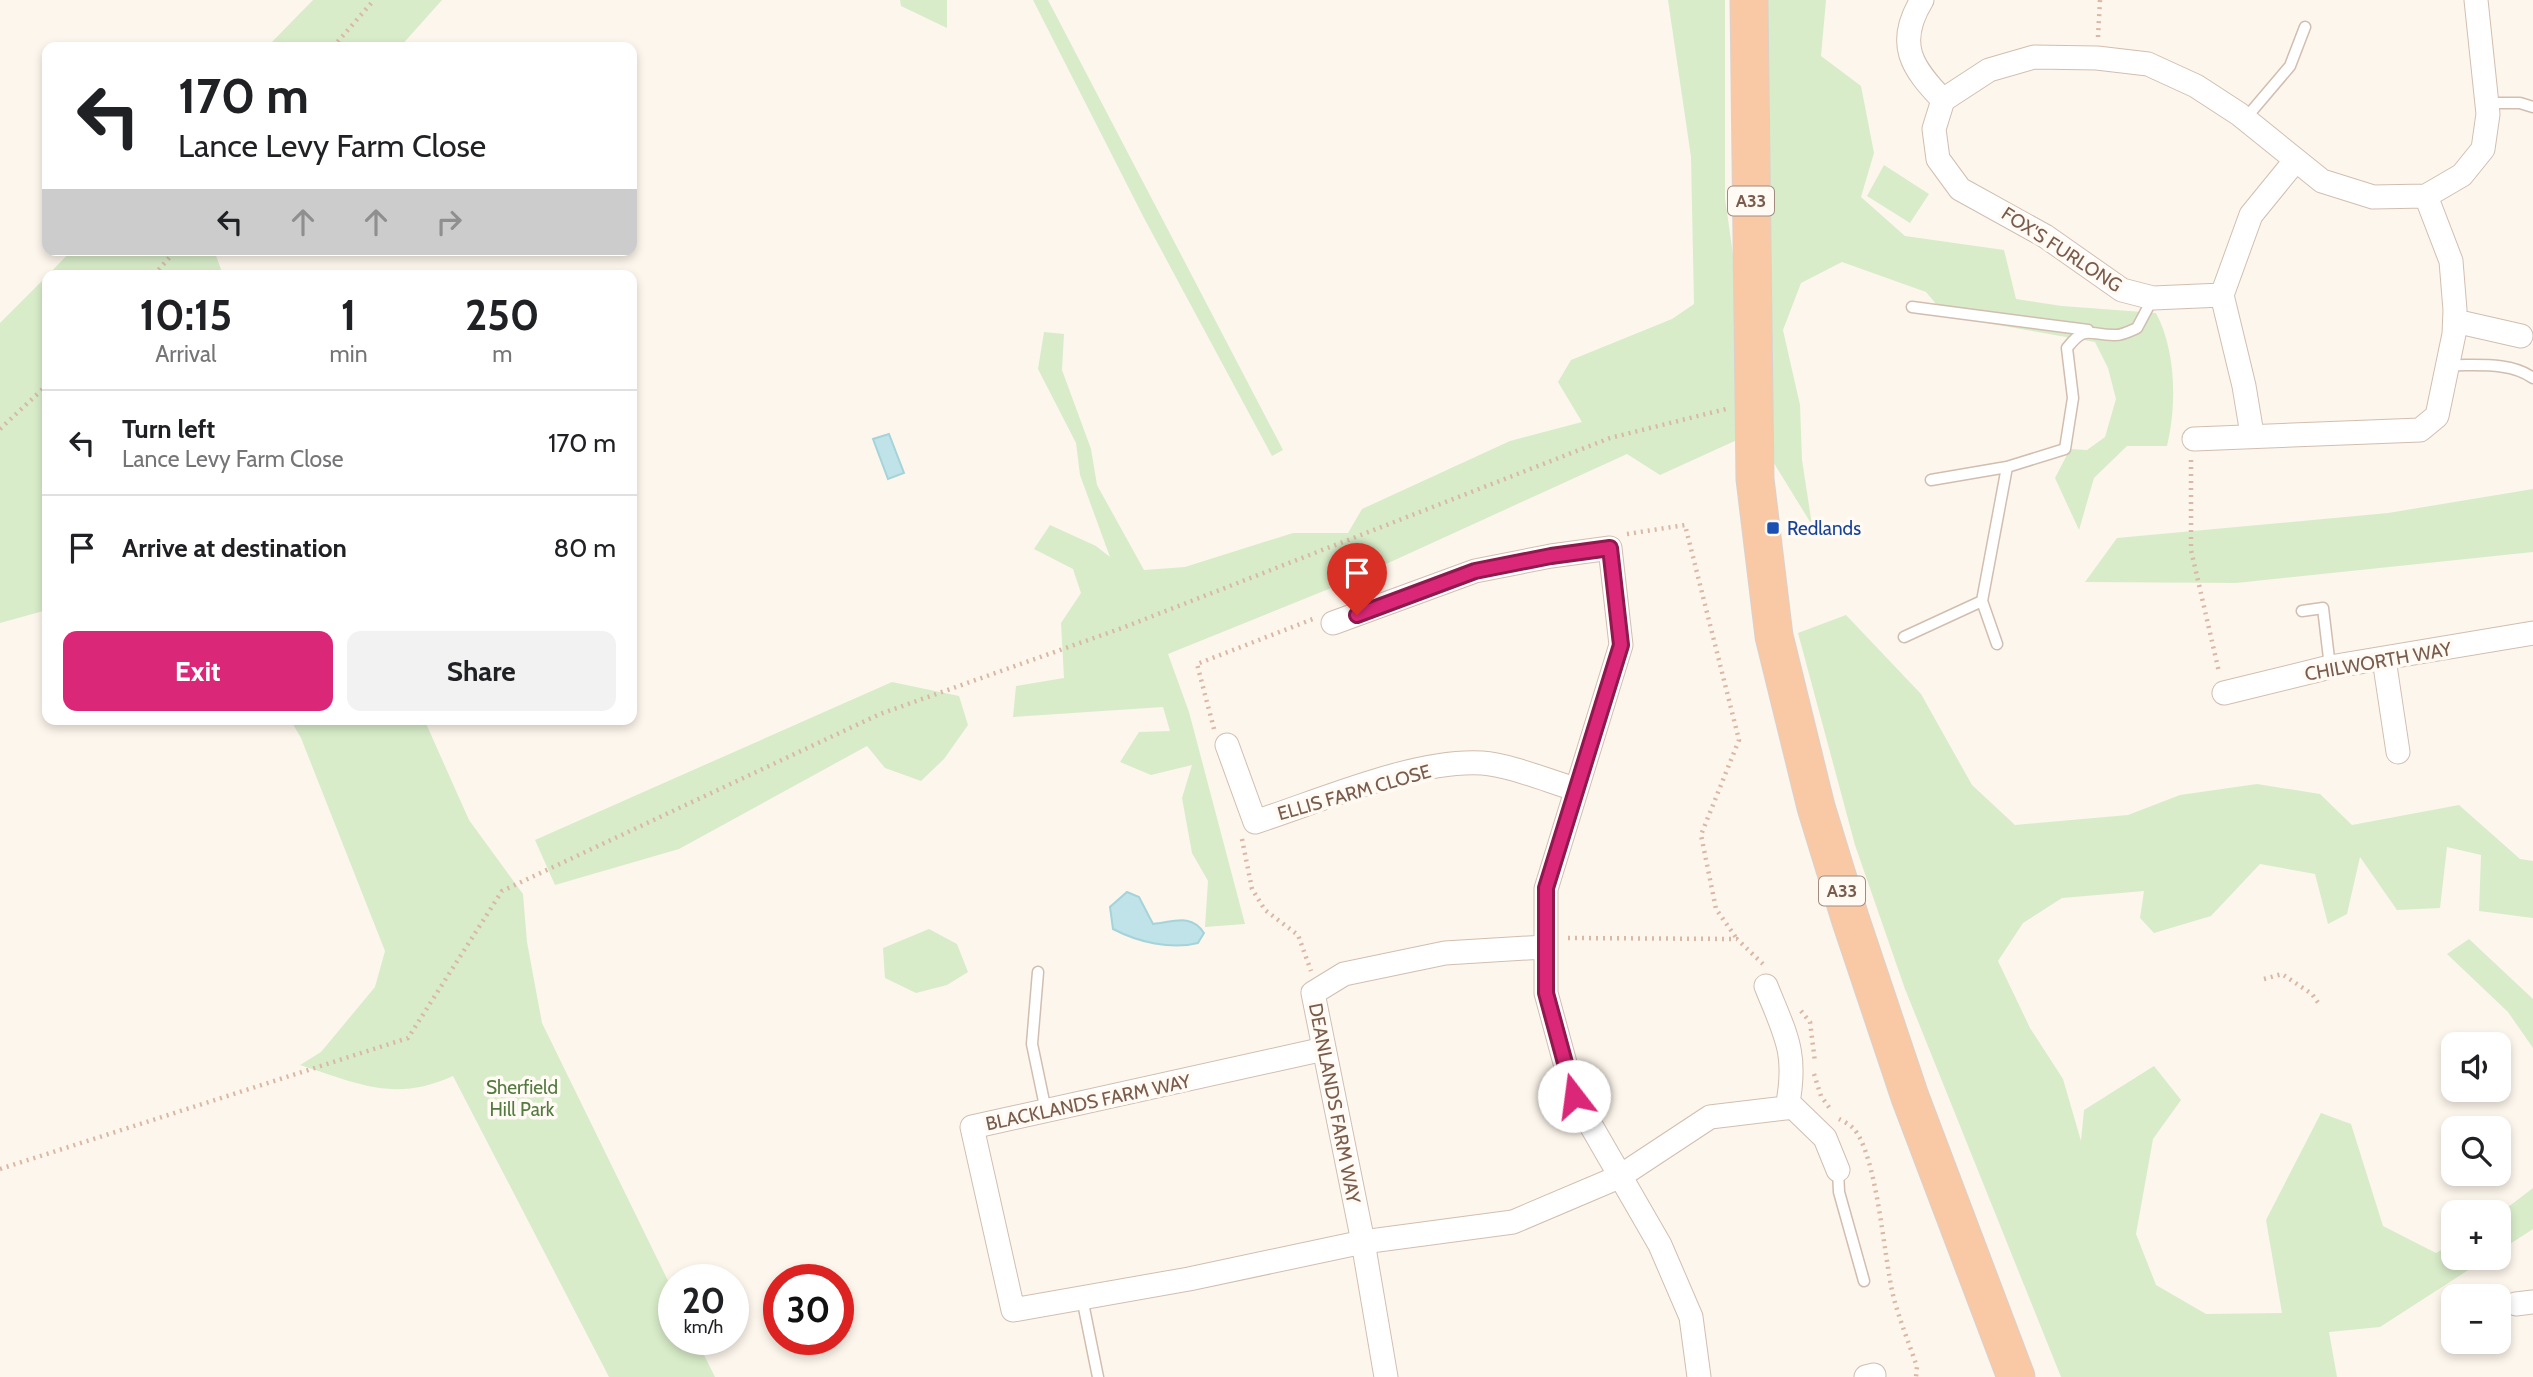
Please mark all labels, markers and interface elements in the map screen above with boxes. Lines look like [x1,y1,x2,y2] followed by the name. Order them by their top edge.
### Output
[178,66,309,125] text: 170 m
[63,70,154,161] icon: left
[178,126,486,165] text: Lance Levy Farm Close
[1728,186,1774,216] road number: A33
[1997,202,2126,297] street label: FOX'S FURLONG
[211,203,249,241] icon: left
[284,203,322,241] icon: ahead
[357,203,395,241] icon: ahead
[430,203,468,241] icon: right
[140,289,232,341] text: 10:15
[341,289,356,341] text: 1
[465,289,539,341] text: 250
[155,340,216,368] text: Arrival
[330,340,368,368] text: min
[492,340,512,368] text: m
[122,413,215,445] text: Turn left
[63,424,101,462] icon: left
[548,427,616,459] text: 170 m
[122,445,344,473] text: Lance Levy Farm Close
[1787,517,1861,540] place label: Redlands
[1765,520,1781,536] marker: Redlands
[63,529,101,567] icon: arrive
[122,532,347,564] text: Arrive at destination
[553,532,616,564] text: 80 m
[1327,543,1387,615] pin
[1338,554,1376,592] icon: arrive
[63,631,333,711] button: Exit
[347,631,616,711] button: Share
[2303,637,2453,686] street label: CHILWORTH WAY
[1275,760,1434,825] street label: ELLIS FARM CLOSE
[1819,876,1865,906] road number: A33
[1304,1001,1365,1205] street label: DEANLANDS FARM WAY
[2441,1032,2511,1354] map controls
[2441,1032,2511,1102] button: sound
[1537,1059,1611,1133] position arrow
[984,1069,1193,1135] street label: BLACKLANDS FARM WAY
[486,1076,558,1121] park label: Sherfield Hill Park
[2441,1116,2511,1186] button: search
[2441,1200,2511,1270] button: +
[763,1264,854,1355] speed limit sign: 30
[682,1279,725,1322] text: 20
[2441,1284,2511,1354] button: −
[684,1316,723,1338] text: km/h

